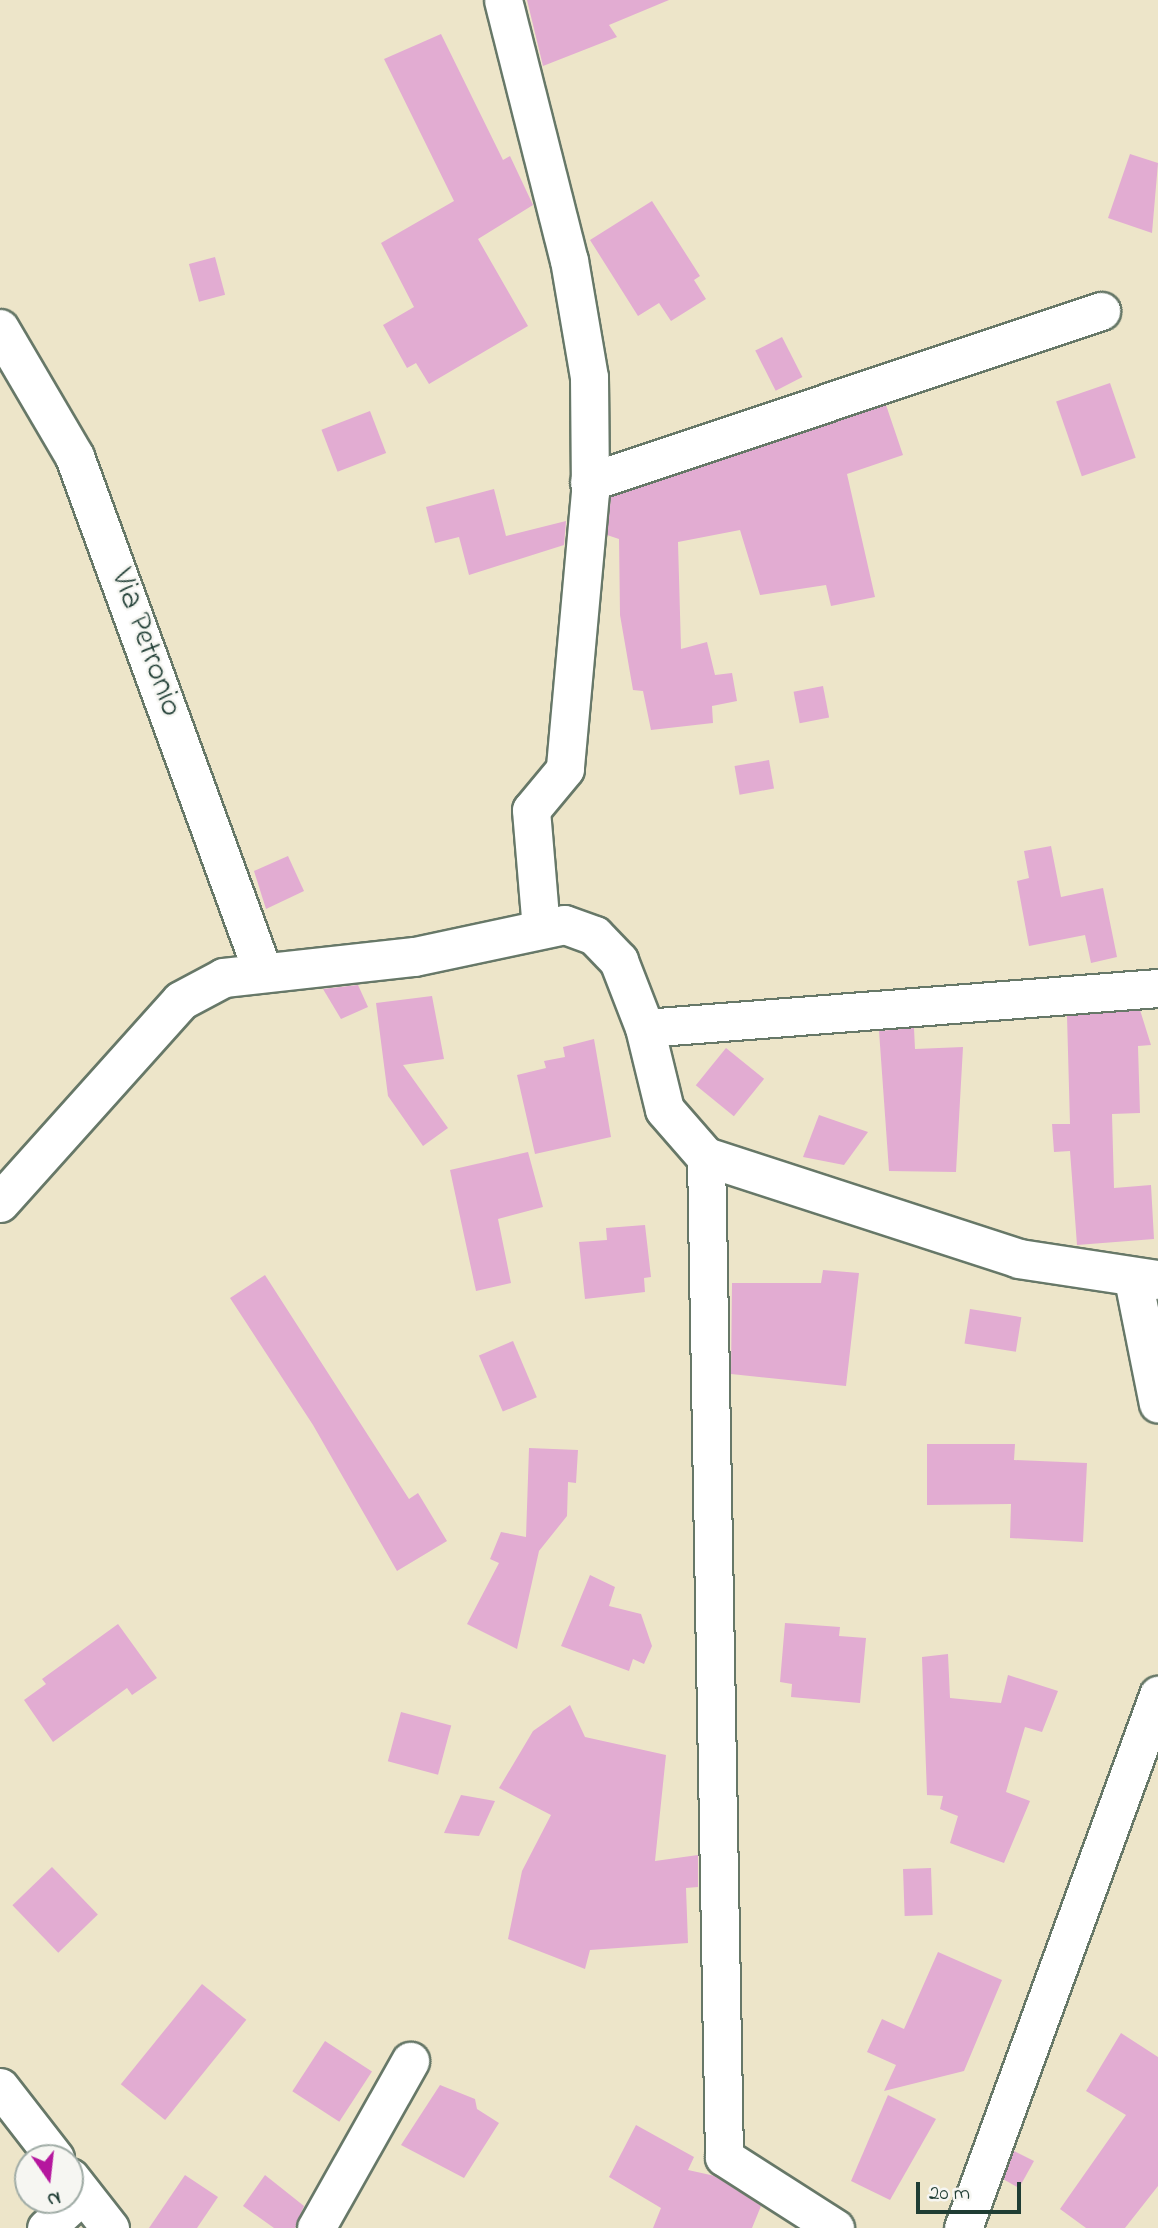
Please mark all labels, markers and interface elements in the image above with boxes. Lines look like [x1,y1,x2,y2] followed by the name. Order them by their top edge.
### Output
[101,564,189,722] street label: Via Petronio
[14,2144,84,2214] north arrow
[920,2168,1025,2212] scale bar
[929,2179,970,2209] text: 20 m
[44,2183,63,2213] text: N

